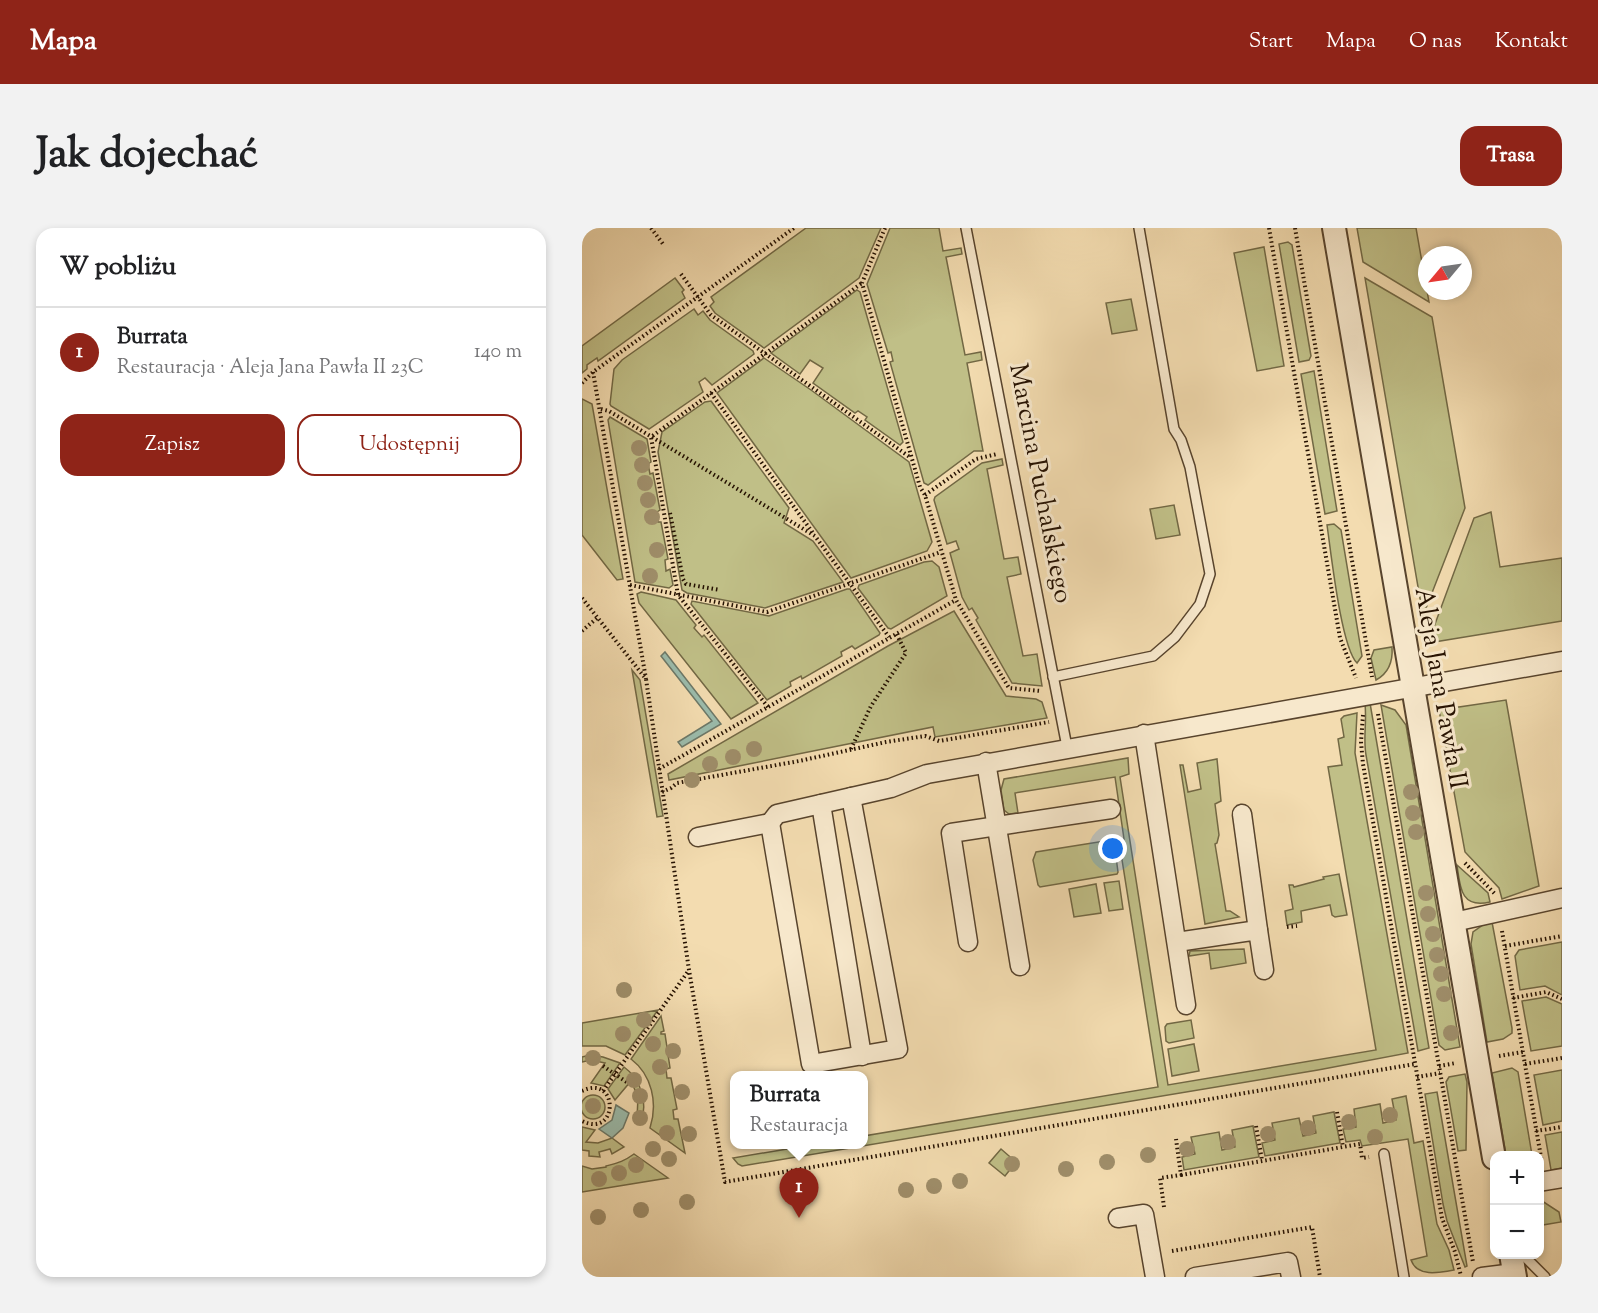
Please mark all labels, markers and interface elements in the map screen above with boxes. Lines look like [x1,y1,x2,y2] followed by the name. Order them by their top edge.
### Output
[30,22,97,62] text: Mapa
[1249,27,1293,57] text: Start
[1326,27,1376,57] text: Mapa
[1409,27,1462,57] text: O nas
[1495,27,1568,57] text: Kontakt
[36,126,258,186] text: Jak dojechać
[1460,126,1562,186] button: Trasa
[1418,246,1472,300] north arrow
[60,249,176,286] text: W pobliżu
[117,322,188,354] text: Burrata
[76,338,83,367] text: 1
[474,338,522,367] text: 140 m
[117,354,424,383] text: Restauracja · Aleja Jana Pawła II 23C
[998,361,1081,606] street label: Marcina Puchalskiego
[60,414,285,476] button: Zapisz
[297,414,522,476] button: Udostępnij
[1404,585,1476,793] street label: Aleja Jana Pawła II
[1098,834,1127,863] your location
[730,1071,868,1149] popup
[750,1080,820,1112] text: Burrata
[750,1112,848,1141] text: Restauracja
[1490,1151,1544,1259] map controls
[1490,1151,1544,1205] button: +
[780,1168,818,1218] pin: 1
[1490,1205,1544,1259] button: −

